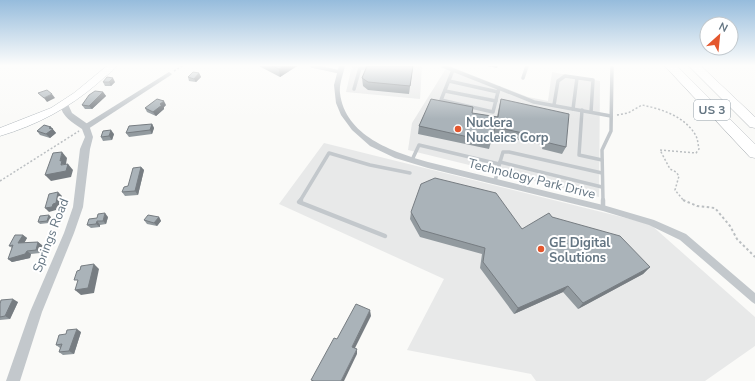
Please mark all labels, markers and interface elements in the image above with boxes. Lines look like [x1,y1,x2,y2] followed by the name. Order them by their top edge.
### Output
[699,16,739,56] north arrow
[716,19,730,36] text: N
[694,100,730,120] road number: US 3
[466,114,549,147] place label: Nuclera Nucleics Corp
[453,124,463,134] marker: Nuclera Nucleics Corp
[466,154,597,204] street label: Technology Park Drive
[29,196,73,275] street label: Springs Road
[549,234,611,267] place label: GE Digital Solutions
[536,244,546,254] marker: GE Digital Solutions

